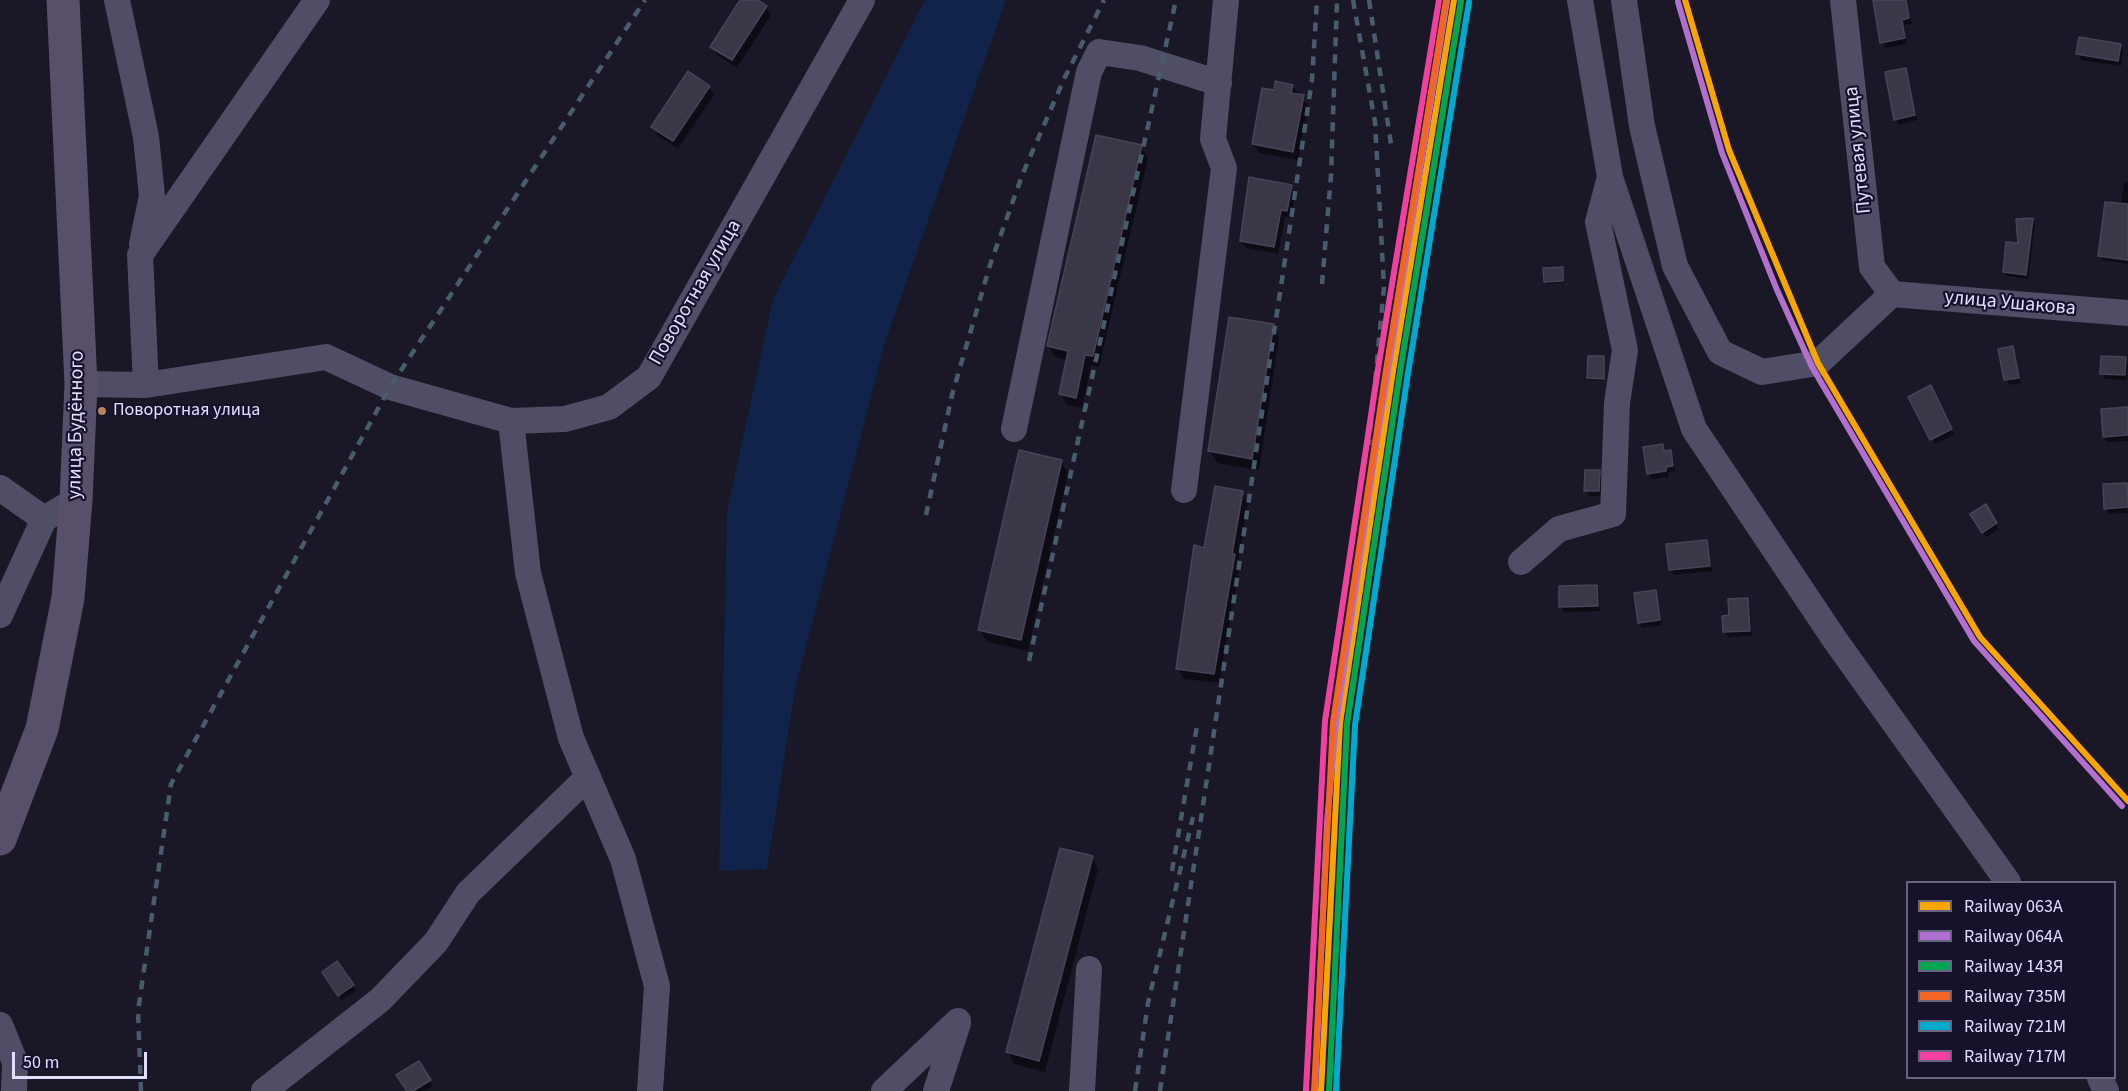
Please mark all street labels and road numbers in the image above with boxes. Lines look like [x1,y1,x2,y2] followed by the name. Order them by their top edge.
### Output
[1840,85,1878,215] street label: Путевая улица
[645,216,747,370] street label: Поворотная улица
[1943,286,2077,322] street label: улица Ушакова
[64,350,90,500] street label: улица Будённого

